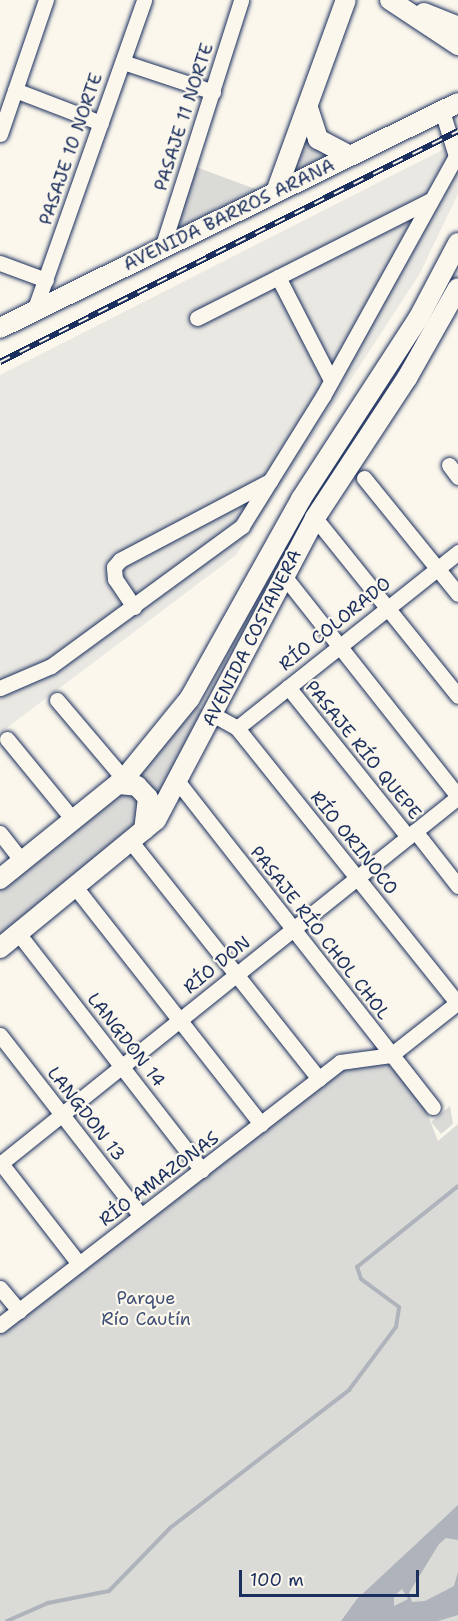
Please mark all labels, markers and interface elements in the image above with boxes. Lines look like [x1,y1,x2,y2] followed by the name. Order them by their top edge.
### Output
[150,40,218,194] street label: PASAJE 11 NORTE
[35,70,107,228] street label: PASAJE 10 NORTE
[120,154,338,276] street label: AVENIDA BARROS ARANA
[198,546,306,730] street label: AVENIDA COSTANERA
[275,573,395,675] street label: RÍO COLORADO
[300,676,426,824] street label: PASAJE RÍO QUEPE
[306,787,402,899] street label: RÍO ORINOCO
[246,842,394,1024] street label: PASAJE RÍO CHOL CHOL
[179,932,255,998] street label: RÍO DON
[83,989,169,1091] street label: LANGDON 14
[43,1063,129,1165] street label: LANGDON 13
[95,1127,223,1231] street label: RÍO AMAZONAS
[101,1288,191,1330] park label: Parque Río Cautín
[242,1558,422,1596] scale bar
[250,1568,304,1592] text: 100 m

